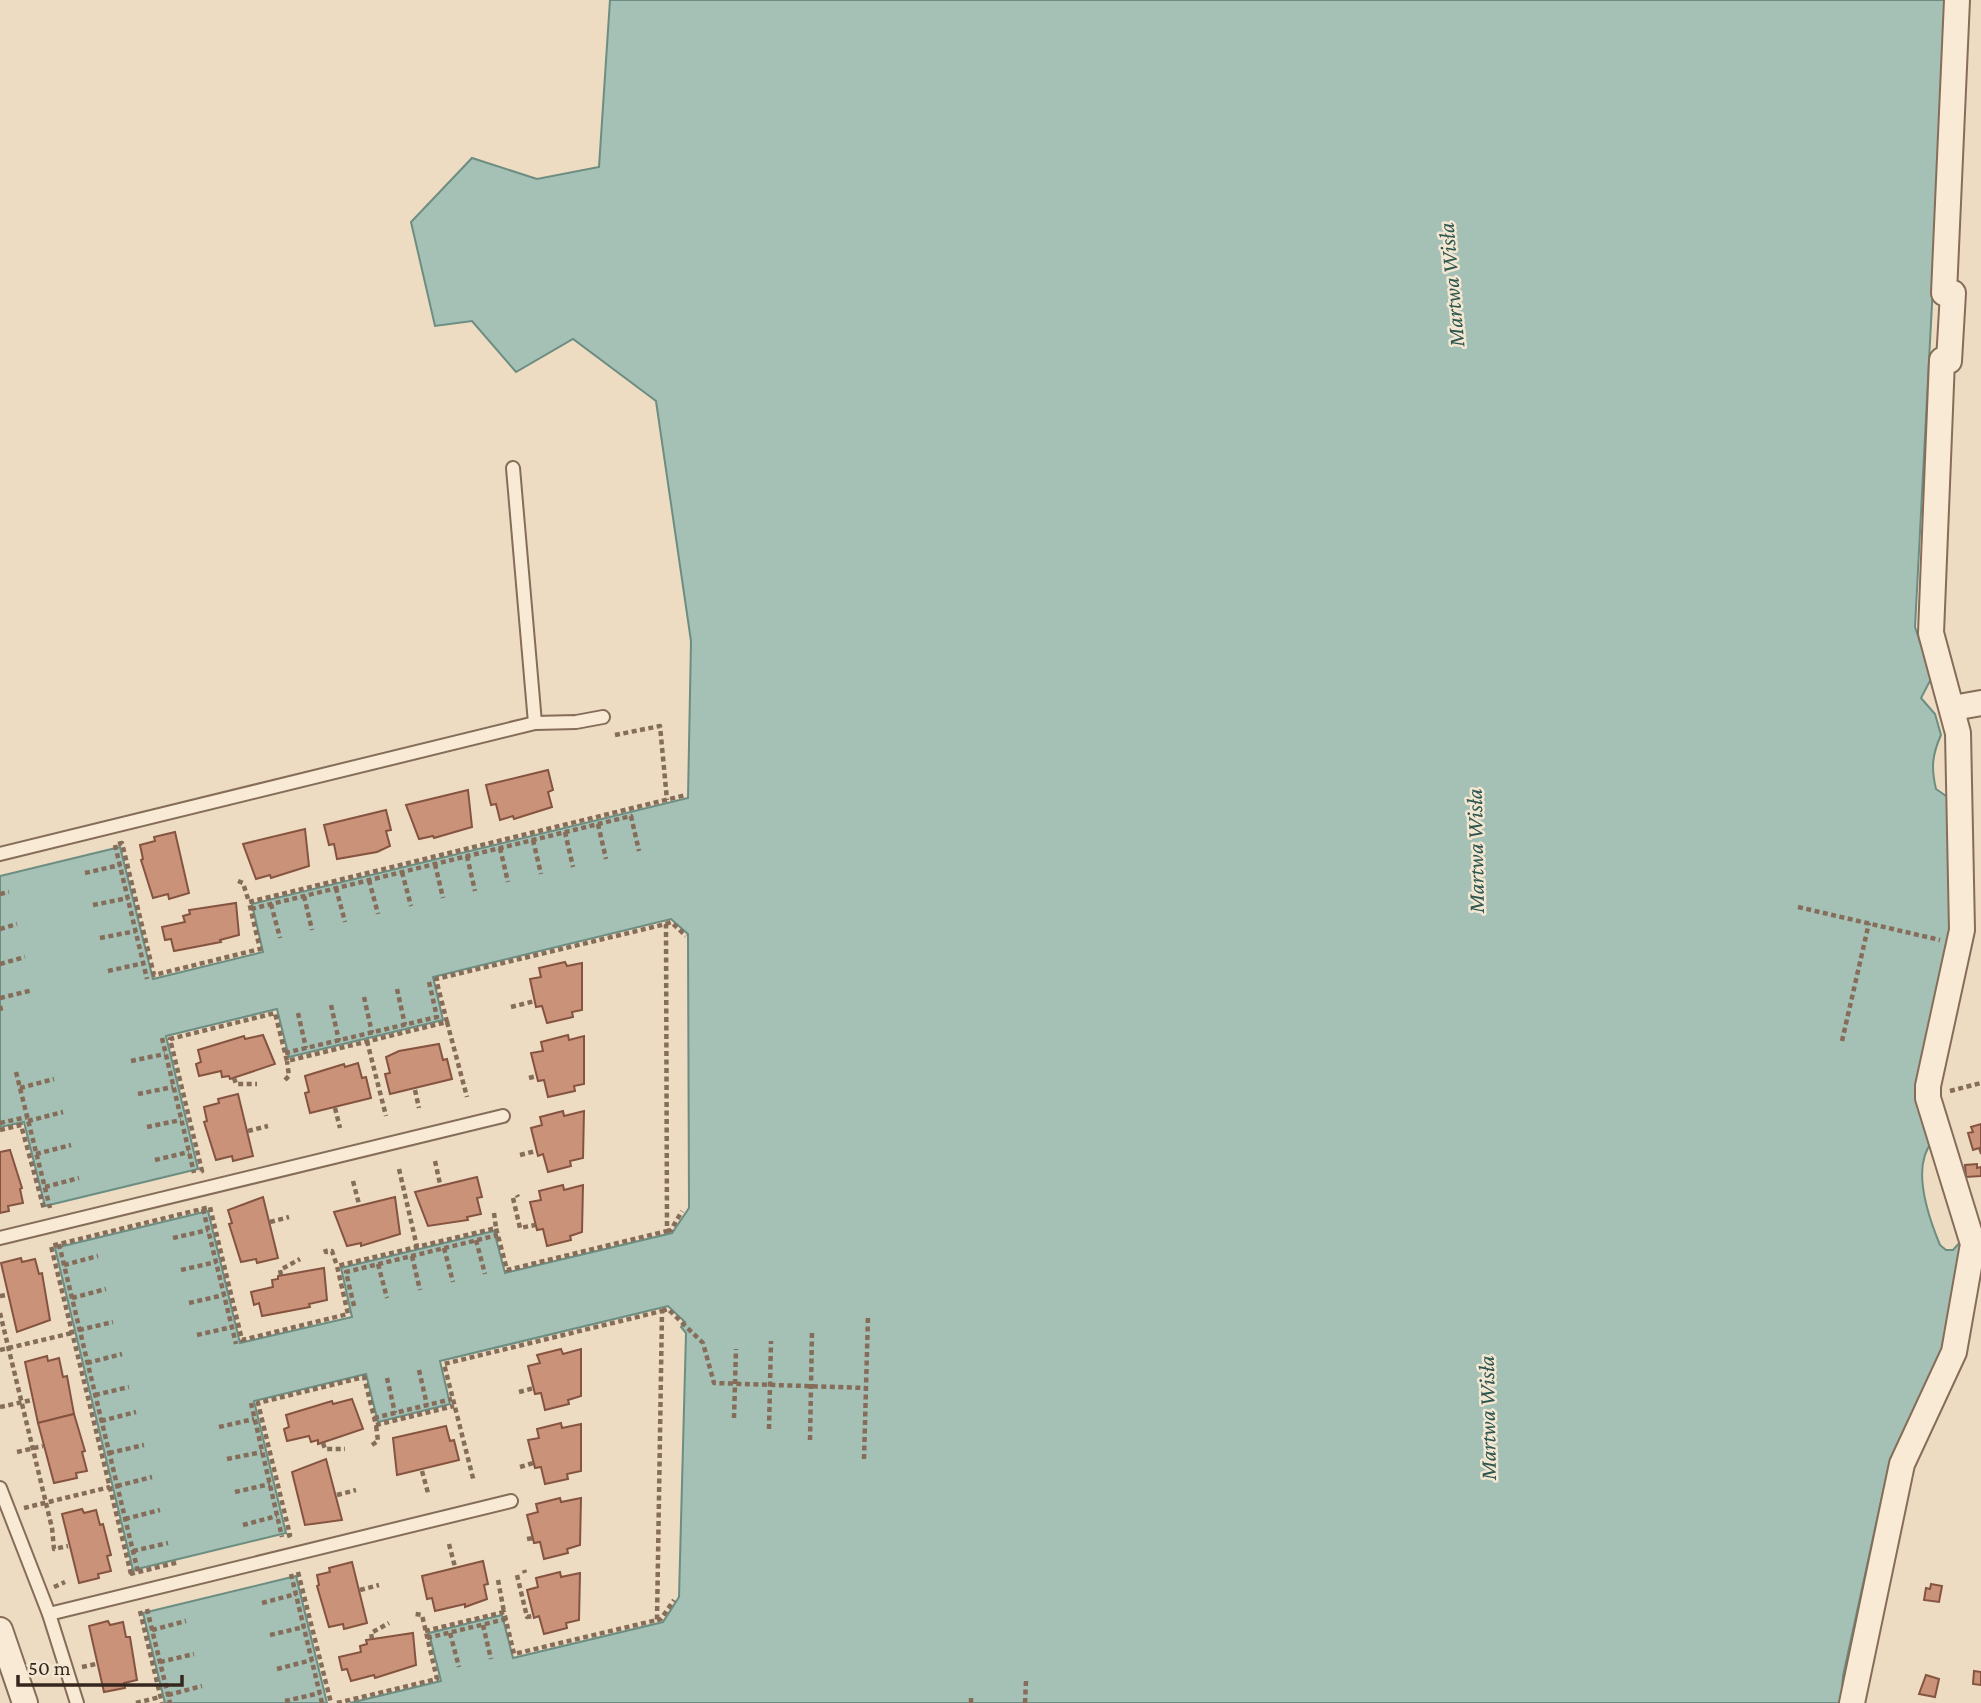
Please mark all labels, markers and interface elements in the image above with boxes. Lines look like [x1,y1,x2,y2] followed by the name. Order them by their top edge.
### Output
[1433,221,1469,349] water label: Martwa Wisła
[1461,788,1489,915] water label: Martwa Wisła
[1473,1355,1501,1482] water label: Martwa Wisła
[18,1644,182,1688] scale bar
[28,1656,71,1680] text: 50 m

